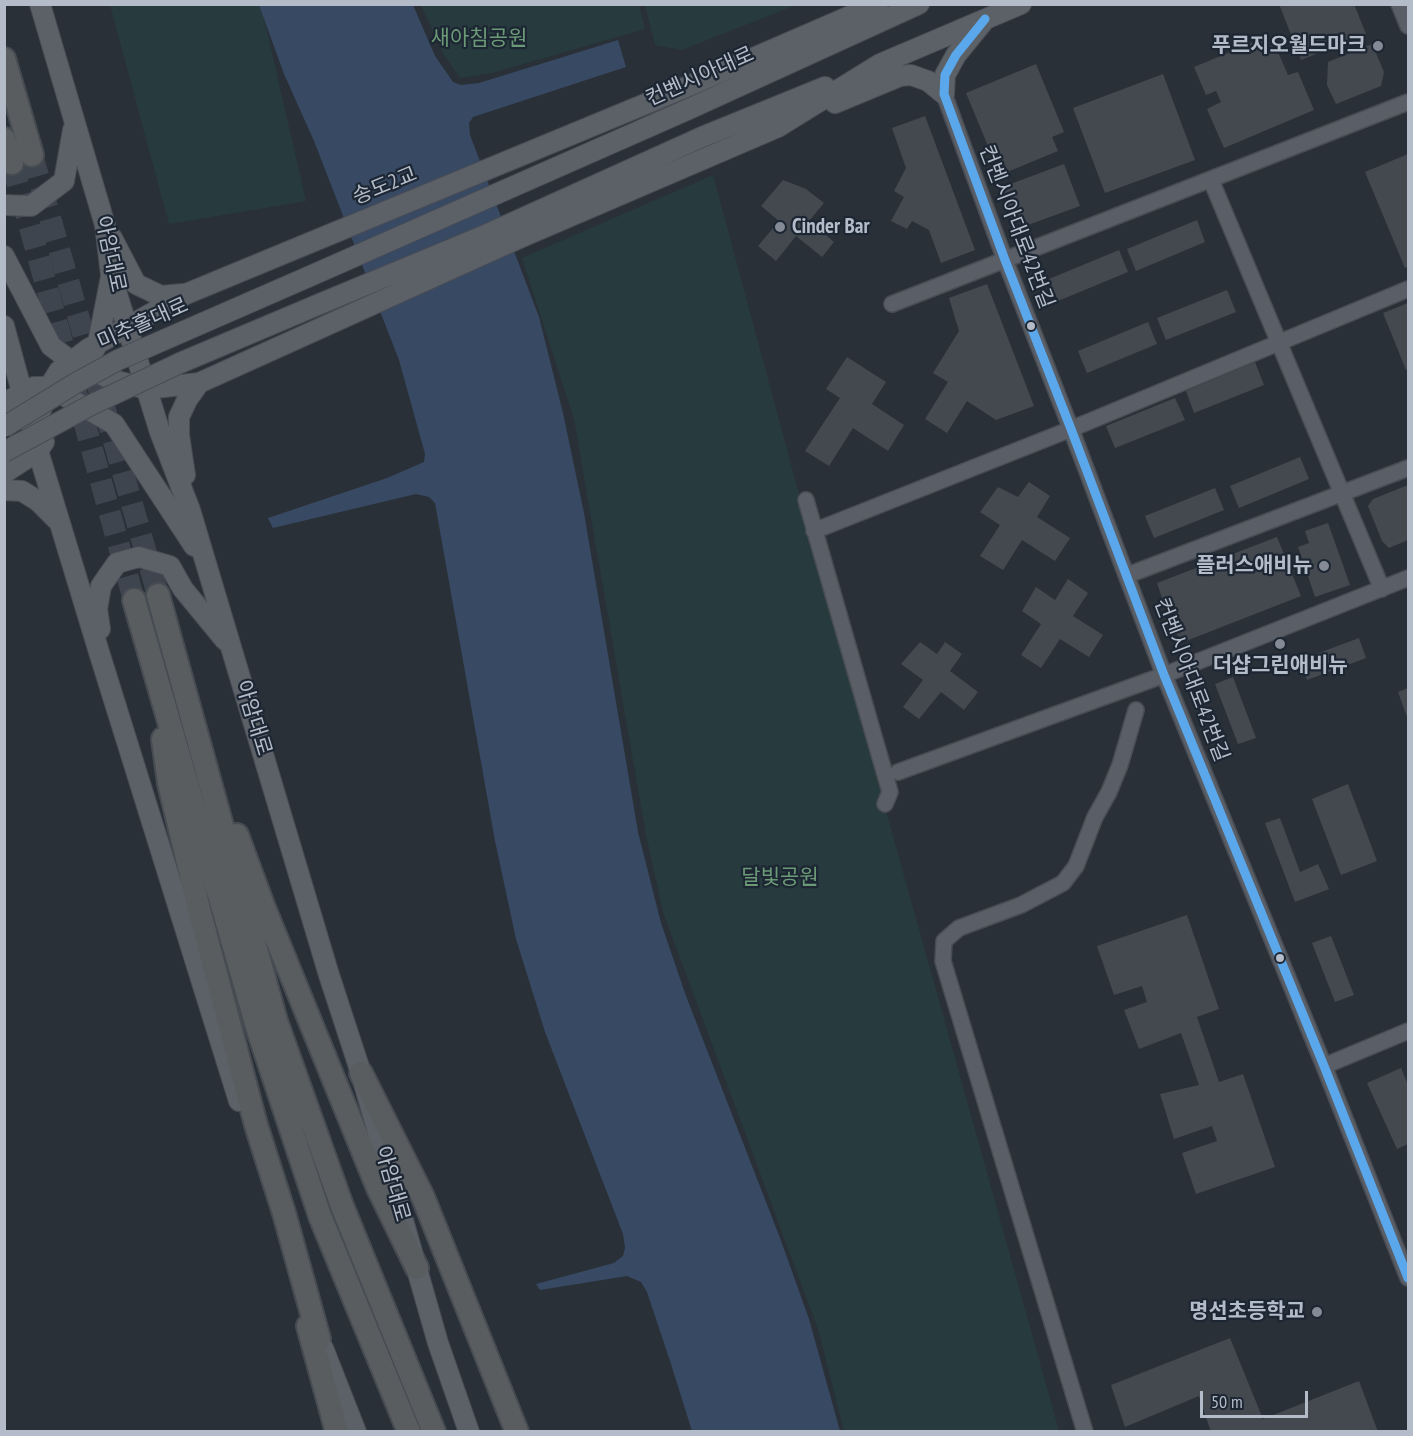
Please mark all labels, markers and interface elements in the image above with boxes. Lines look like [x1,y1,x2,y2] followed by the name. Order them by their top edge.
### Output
[431,26,527,52] park label: 새아침공원
[1211,33,1366,59] place label: 푸르지오월드마크
[1371,39,1385,53] marker: 푸르지오월드마크
[642,42,758,112] street label: 컨벤시아대로
[973,142,1059,312] street label: 컨벤시아대로42번길
[349,162,421,210] street label: 송도2교
[90,214,130,294] street label: 아암대로
[792,214,870,240] place label: Cinder Bar
[773,220,787,234] marker: Cinder Bar
[94,293,192,355] street label: 미추홀대로
[1025,320,1037,332] unlabelled marker
[1196,553,1312,579] place label: 플러스애비뉴
[1317,559,1331,573] marker: 플러스애비뉴
[1148,595,1234,765] street label: 컨벤시아대로42번길
[1273,637,1287,651] marker: 더샵그린애비뉴
[1212,653,1348,679] place label: 더샵그린애비뉴
[230,677,276,759] street label: 아암대로
[741,865,819,891] park label: 달빛공원
[1274,952,1286,964] unlabelled marker
[369,1143,415,1225] street label: 아암대로
[1189,1299,1305,1325] place label: 명선초등학교
[1310,1305,1324,1319] marker: 명선초등학교
[1203,1379,1311,1417] scale bar
[1211,1390,1243,1413] text: 50 m

